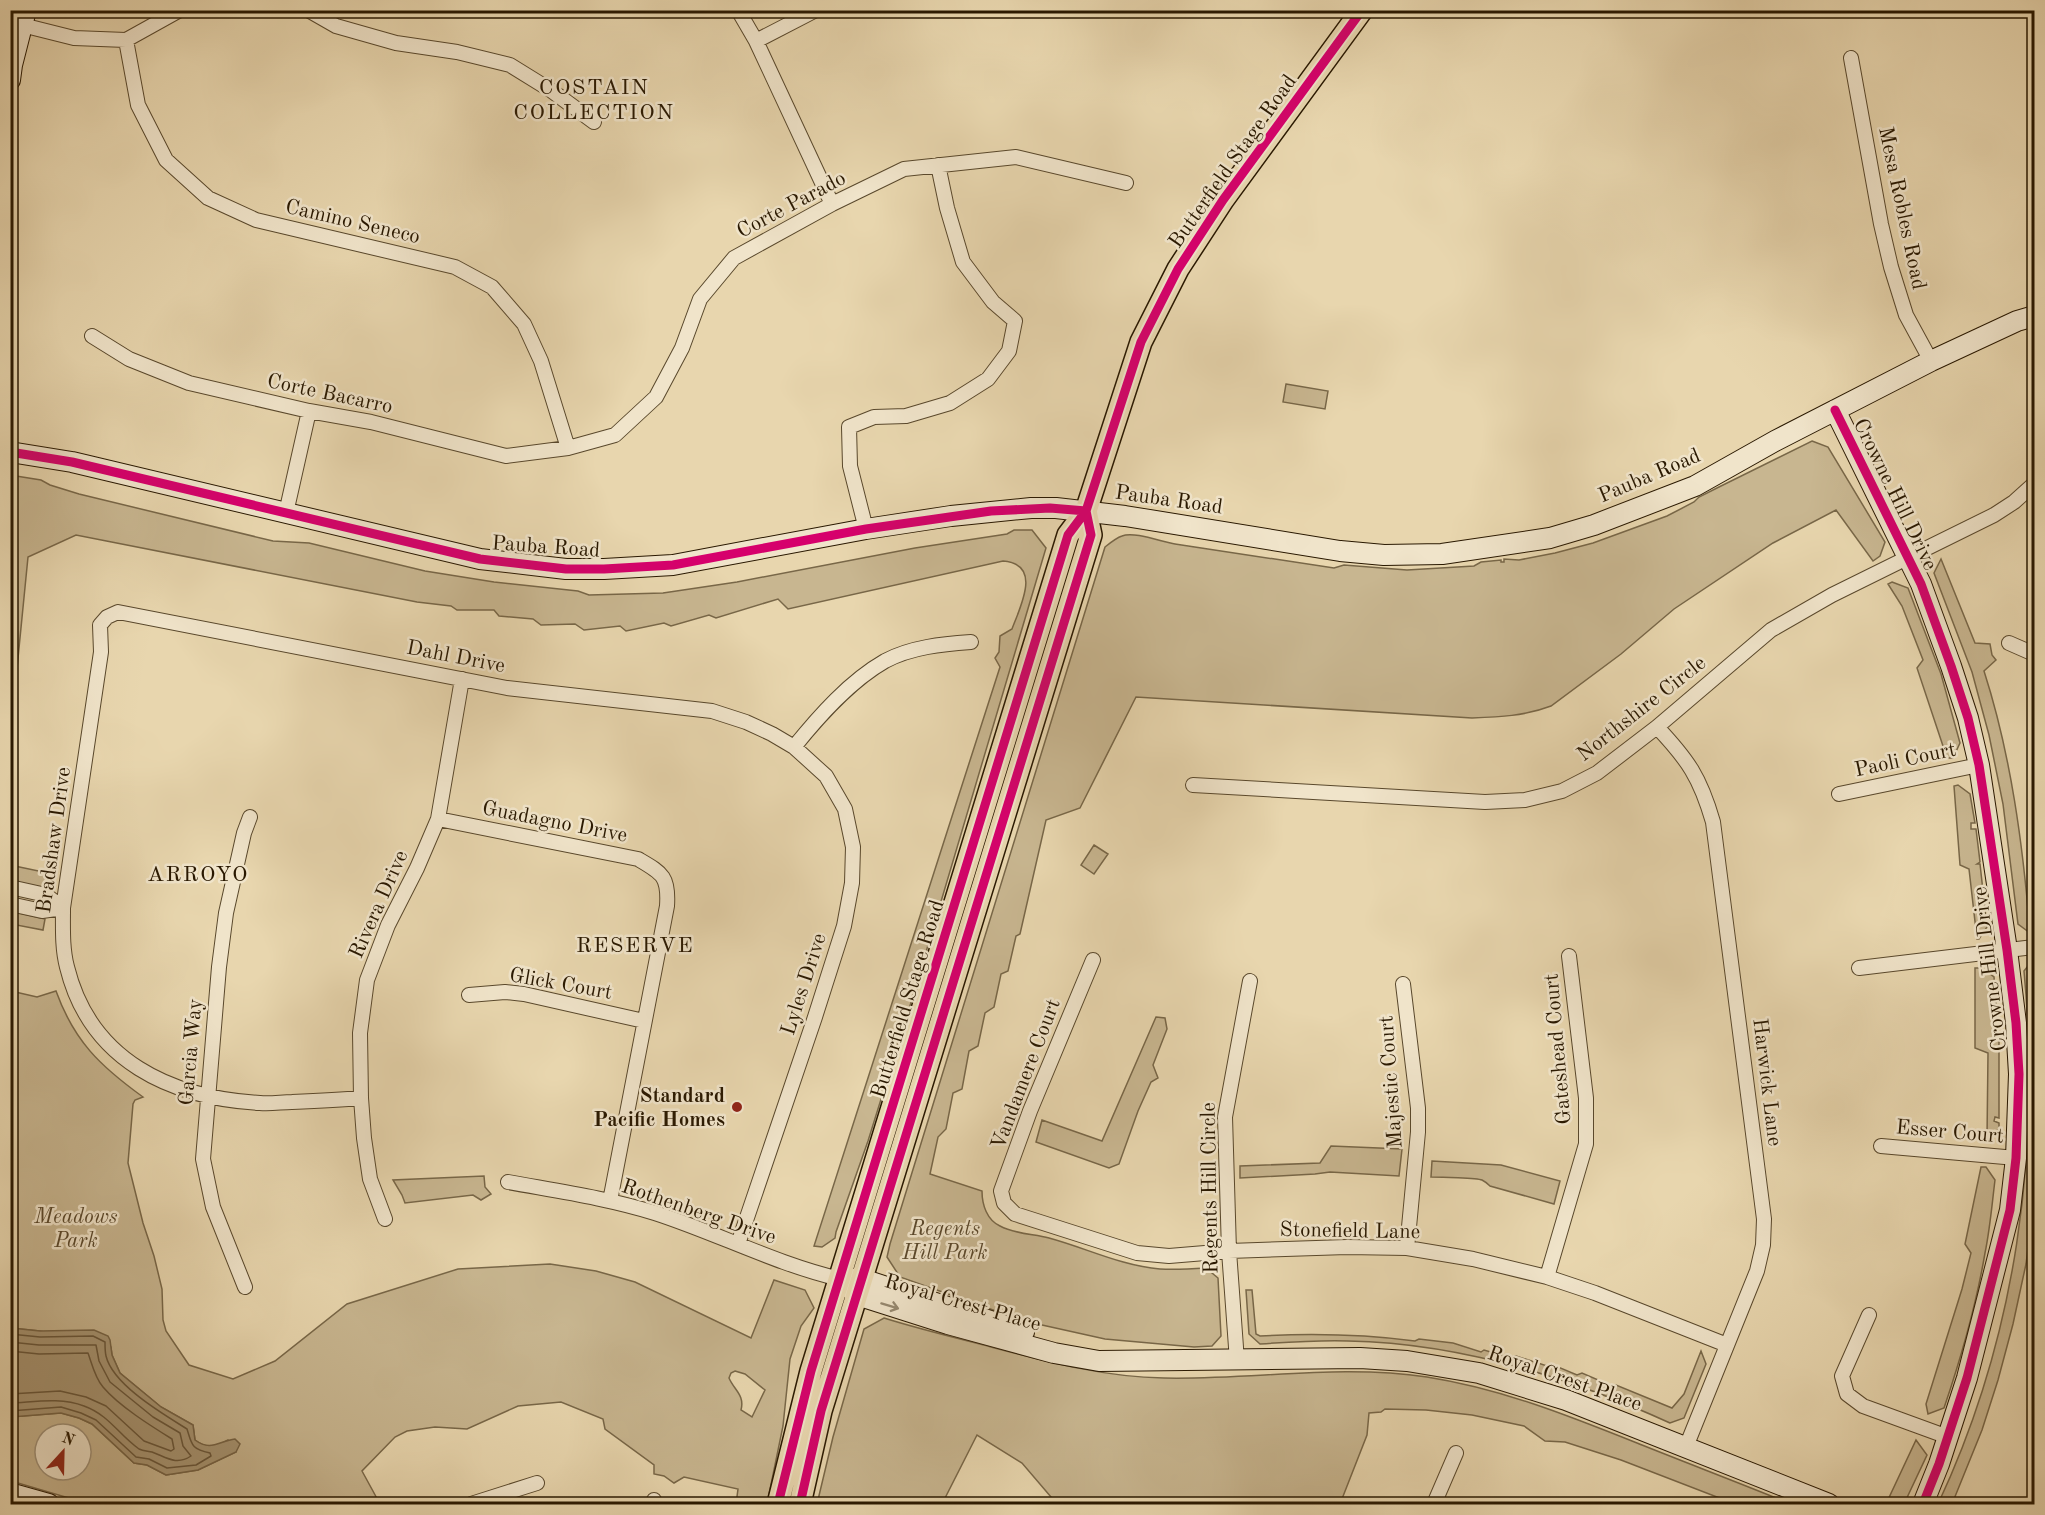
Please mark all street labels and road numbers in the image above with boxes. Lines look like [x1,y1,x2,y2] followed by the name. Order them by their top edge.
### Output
[1165,71,1301,252] street label: Butterfield Stage Road
[1874,125,1929,292] street label: Mesa Robles Road
[734,168,850,243] street label: Corte Parado
[283,197,422,248] street label: Camino Seneco
[265,371,394,418] street label: Corte Bacarro
[1849,416,1940,574] street label: Crowne Hill Drive
[1595,445,1704,507] street label: Pauba Road
[1113,483,1224,518] street label: Pauba Road
[491,533,601,562] street label: Pauba Road
[405,638,507,677] street label: Dahl Drive
[1574,653,1710,766] street label: Northshire Circle
[1853,739,1958,781] street label: Paoli Court
[34,766,75,915] street label: Bradshaw Drive
[480,798,629,847] street label: Guadagno Drive
[346,847,413,962] street label: Rivera Drive
[1970,885,2011,1052] street label: Crowne Hill Drive
[868,898,949,1101] street label: Butterfield Stage Road
[778,931,831,1038] street label: Lyles Drive
[508,965,614,1004] street label: Glick Court
[1541,972,1576,1125] street label: Gateshead Court
[988,996,1065,1153] street label: Vandamere Court
[176,998,207,1106] street label: Garcia Way
[1376,1015,1407,1149] street label: Majestic Court
[1748,1017,1785,1147] street label: Harwick Lane
[1199,1102,1222,1274] street label: Regents Hill Circle
[1895,1117,2005,1148] street label: Esser Court
[619,1176,778,1249] street label: Rothenberg Drive
[1280,1220,1420,1243] street label: Stonefield Lane
[882,1271,1043,1336] street label: Royal Crest Place
[1485,1343,1644,1416] street label: Royal Crest Place

